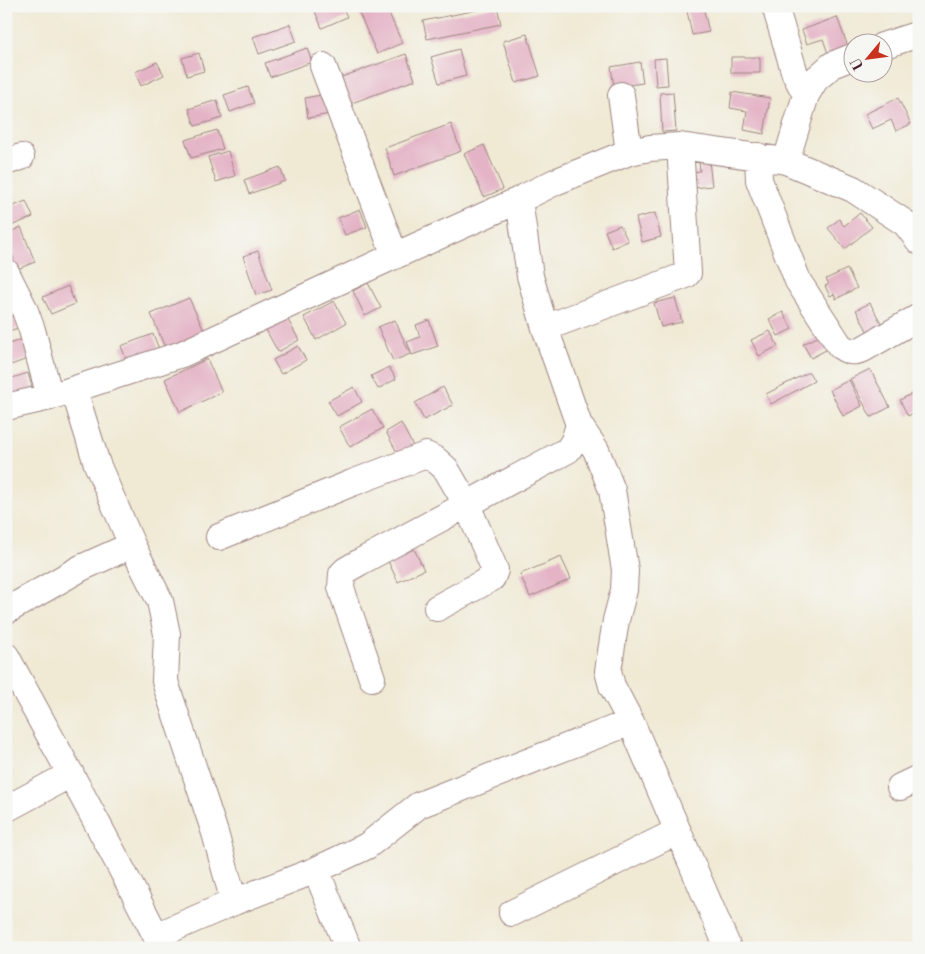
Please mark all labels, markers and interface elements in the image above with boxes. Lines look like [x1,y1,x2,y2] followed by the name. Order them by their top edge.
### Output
[842,32,892,82] north arrow
[847,55,868,73] text: U

